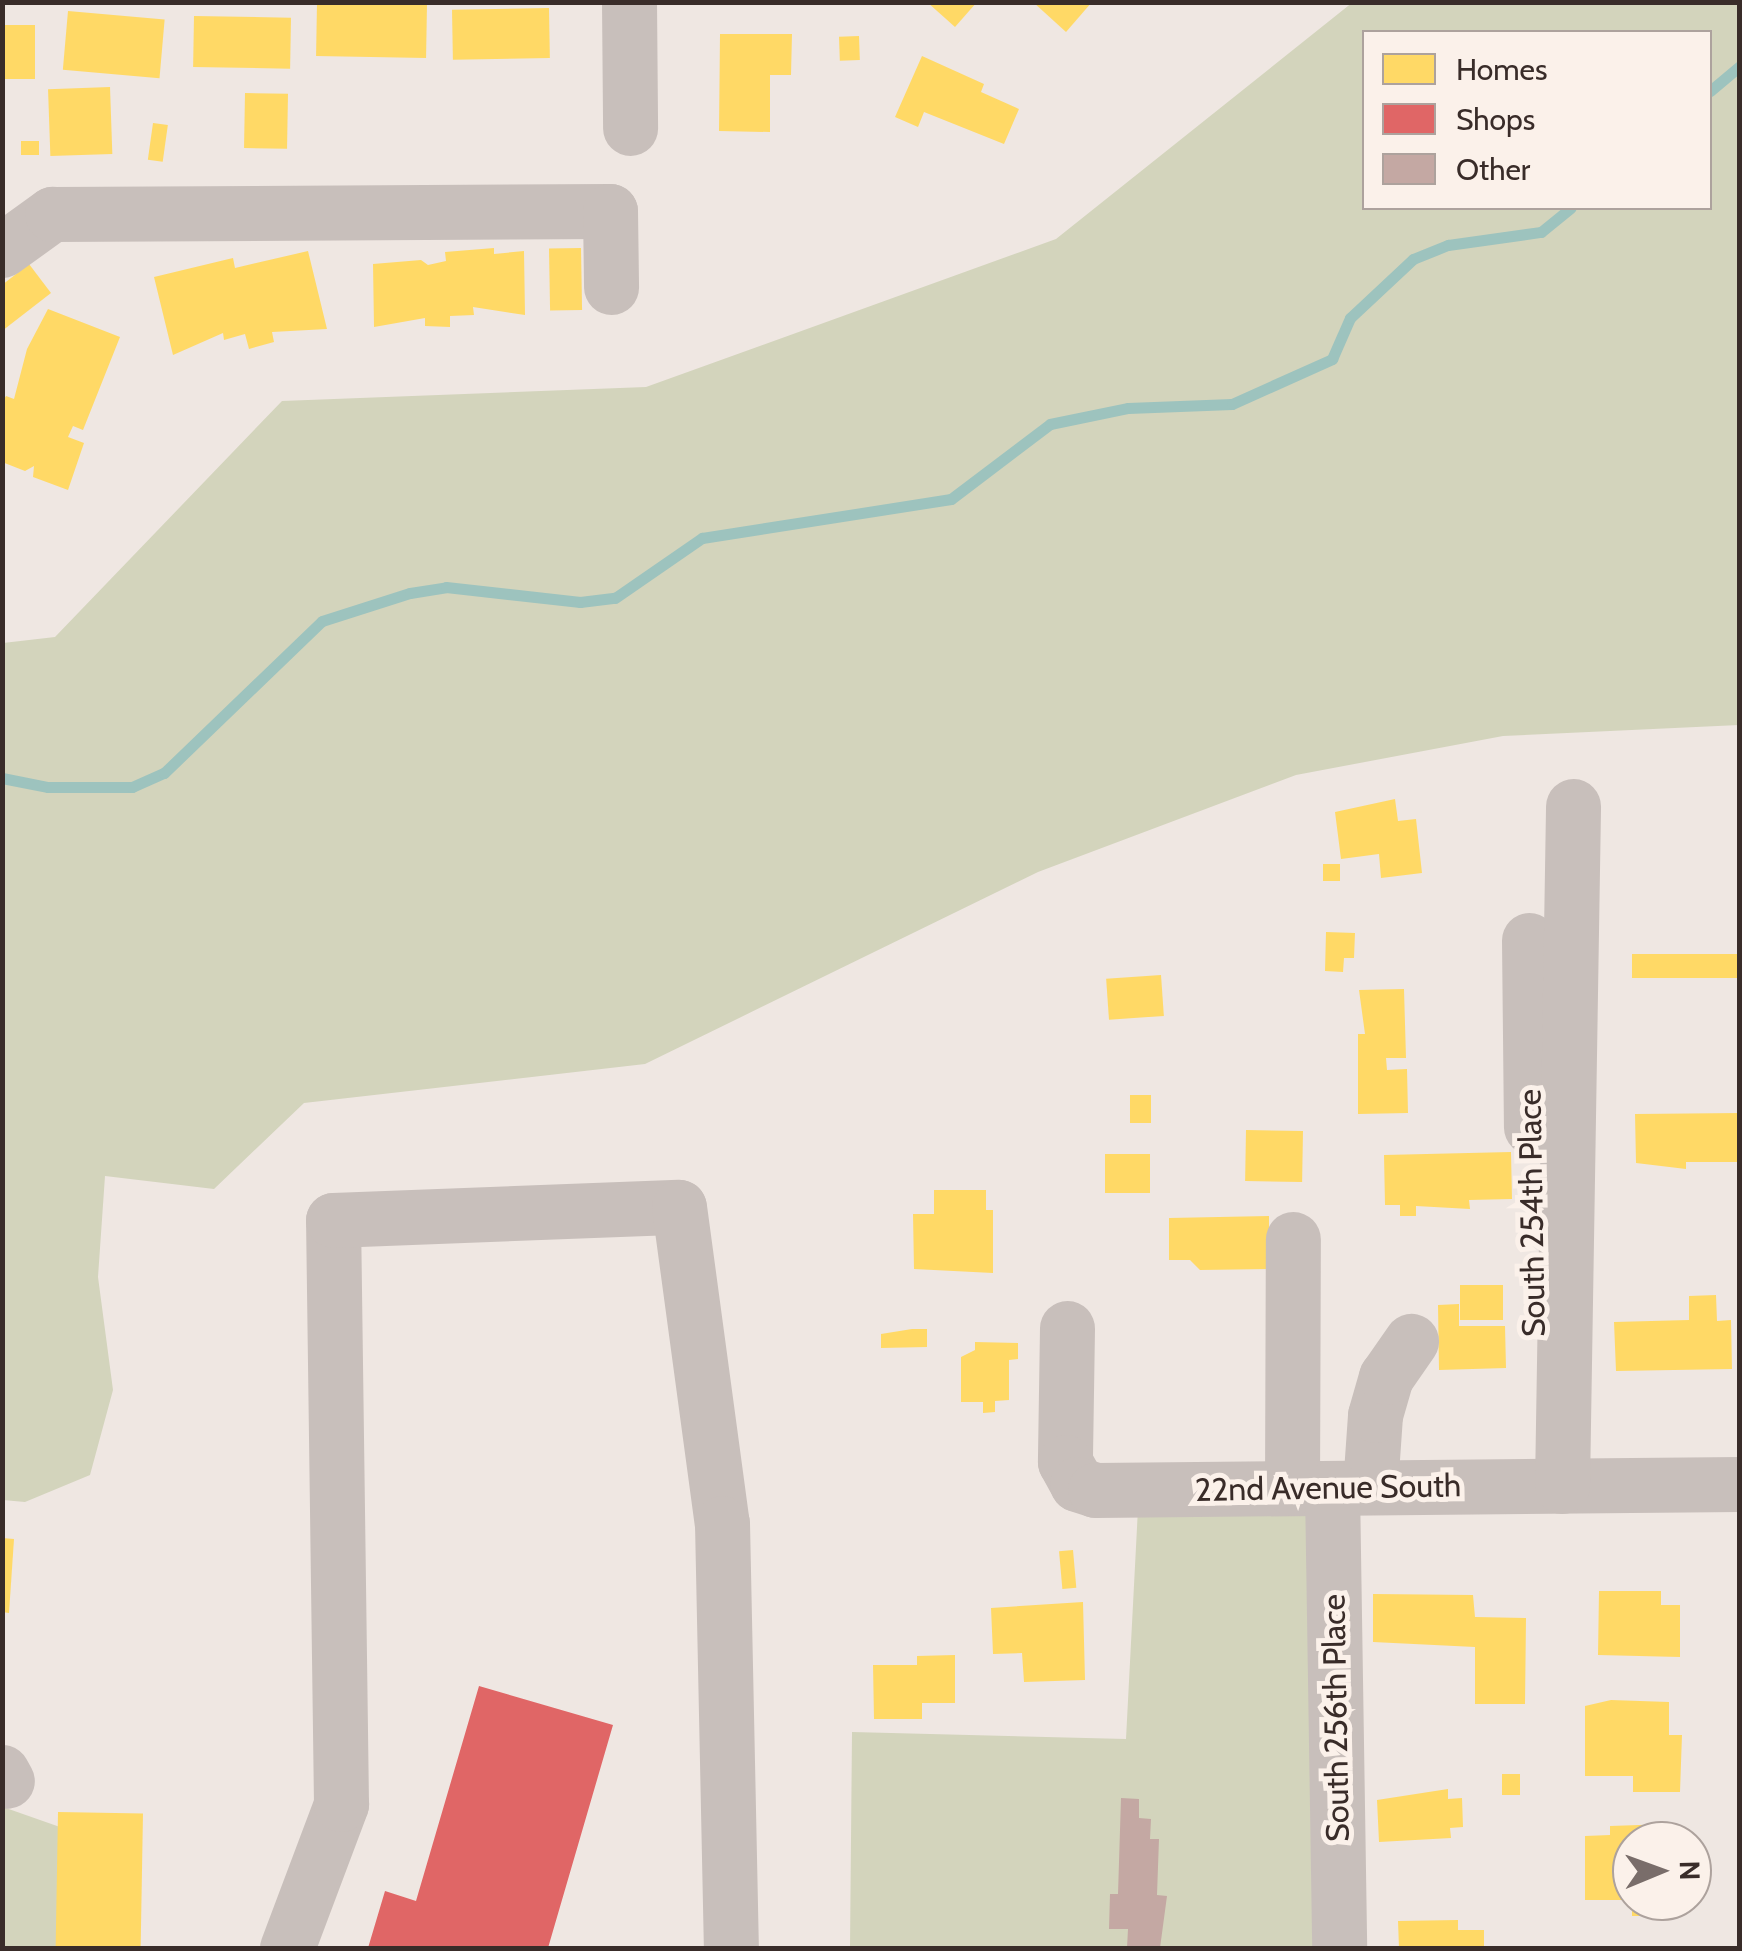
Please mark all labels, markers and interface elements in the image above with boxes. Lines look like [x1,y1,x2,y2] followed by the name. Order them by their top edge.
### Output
[1362,30,1712,210] legend
[1456,51,1547,88] text: Homes
[1456,101,1535,138] text: Shops
[1456,151,1530,188] text: Other
[1511,1089,1553,1337] street label: South 254th Place
[1195,1466,1461,1510] street label: 22nd Avenue South
[1315,1594,1357,1842] street label: South 256th Place
[1612,1821,1712,1921] north arrow
[1673,1860,1707,1881] text: N

